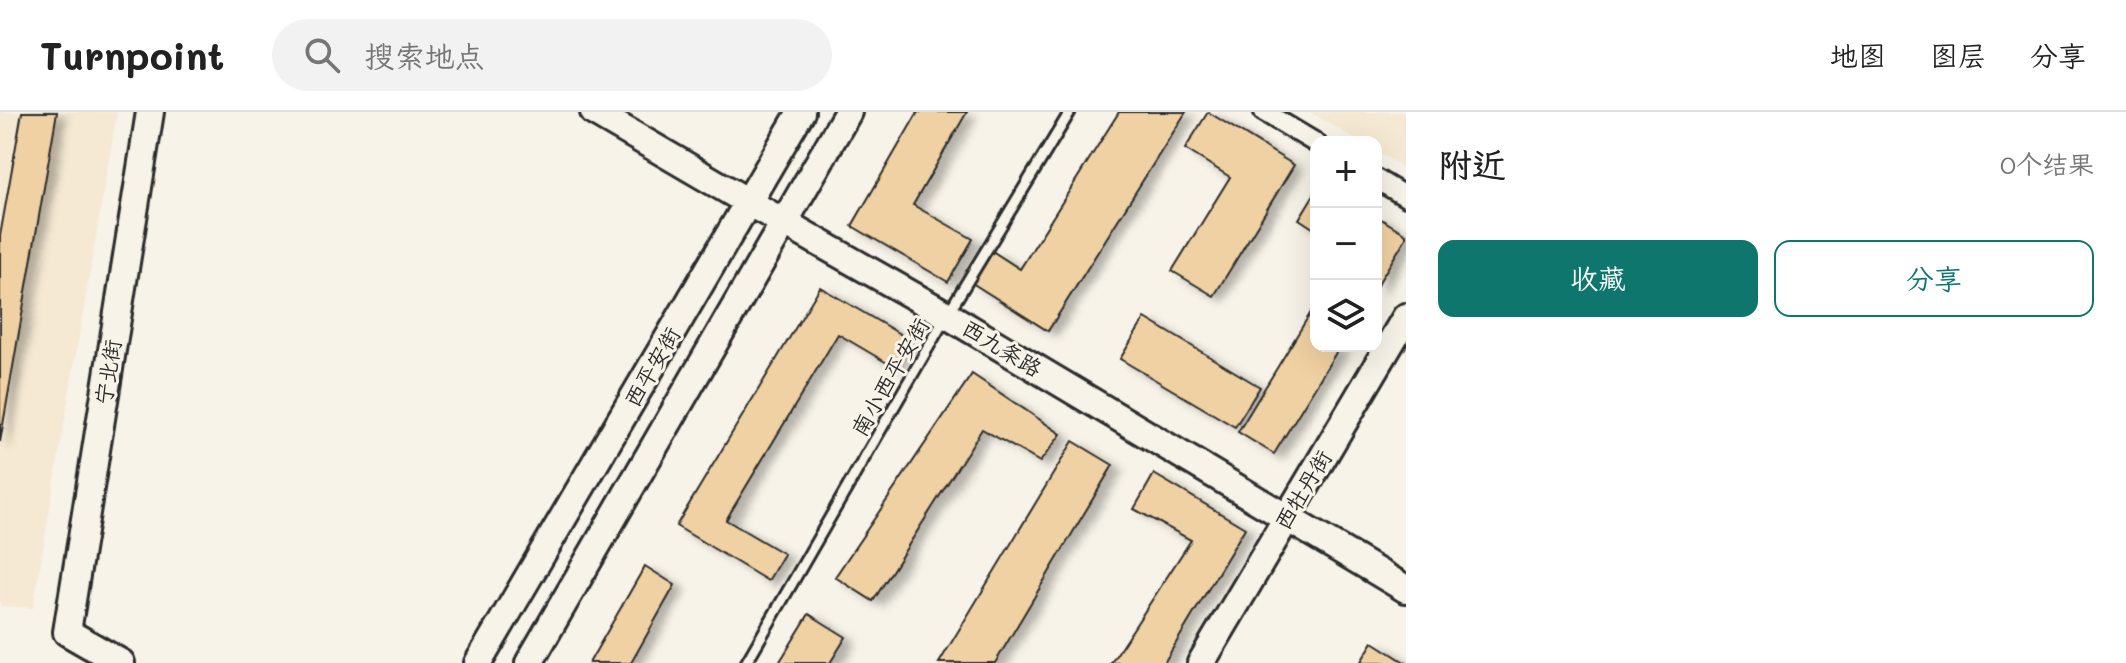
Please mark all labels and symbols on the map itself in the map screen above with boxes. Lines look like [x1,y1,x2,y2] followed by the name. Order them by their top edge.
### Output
[844,312,935,441] street label: 南小西平安街
[957,312,1047,383] street label: 西九条路
[617,321,686,412] street label: 西平安街
[88,337,127,407] street label: 宁北街
[1267,445,1338,535] street label: 西牡丹街

